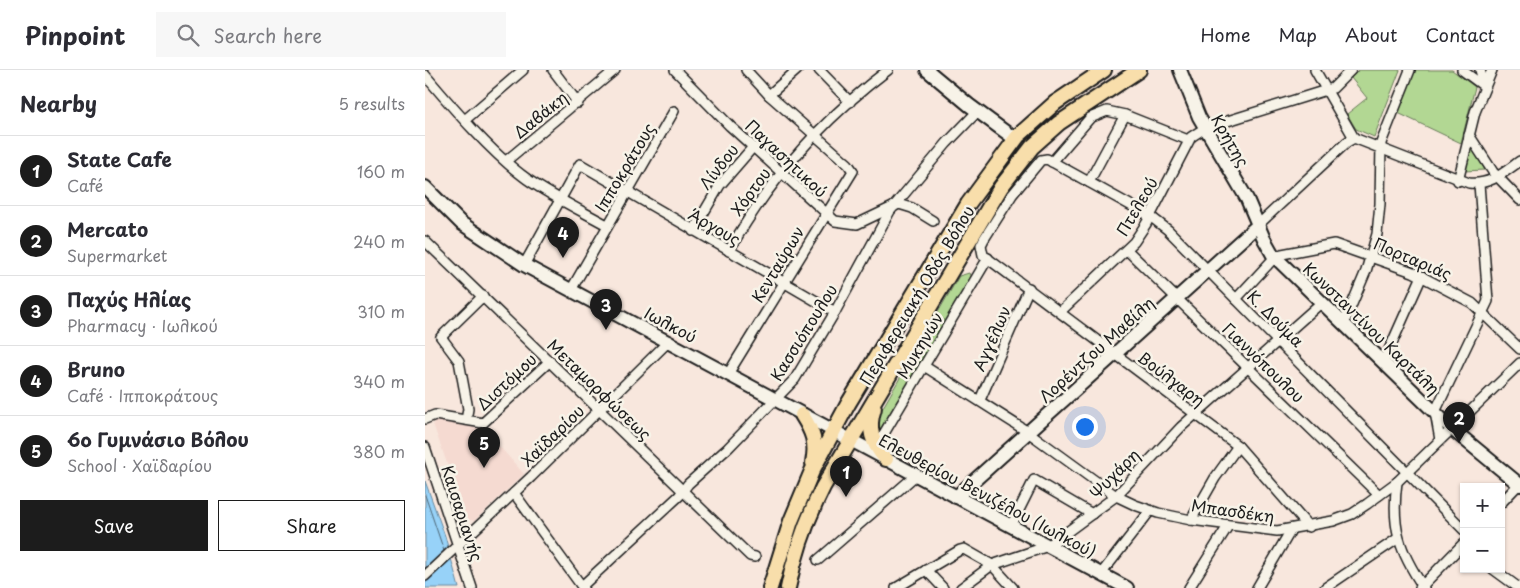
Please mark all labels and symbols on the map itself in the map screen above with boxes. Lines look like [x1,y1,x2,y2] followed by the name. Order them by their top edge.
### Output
[508,85,572,143] street label: Δαβάκη
[1206,109,1256,171] street label: Κρήτης
[741,114,833,202] street label: Παγασητικού
[588,118,660,216] street label: Ιπποκράτους
[692,138,744,194] street label: Λίνδου
[724,162,776,220] street label: Χόρτου
[1109,172,1163,240] street label: Πτελεού
[853,200,979,390] street label: Περιφερειακή Οδός Βόλου
[685,201,745,251] street label: Άργους
[547,217,579,258] pin: 4
[745,221,809,307] street label: Κενταύρων
[1370,231,1456,285] street label: Πορταριάς
[1298,256,1446,400] street label: Κωνσταντίνου Καρτάλη
[764,279,842,385] street label: Κασσιόπουλου
[1242,284,1310,352] street label: Κ. Δούμα
[590,289,622,330] pin: 3
[1033,291,1159,407] street label: Λορέντζου Μαβίλη
[641,300,701,348] street label: Ιωλκού
[966,302,1016,374] street label: Αγγέλων
[890,307,948,383] street label: Μυκηνών
[1218,317,1310,407] street label: Γιαννόπουλου
[543,333,657,445] street label: Μεταμορφώσεως
[1133,345,1211,411] street label: Βούλγαρη
[471,347,541,415] street label: Διστόμου
[515,399,589,471] street label: Χαϊδαρίου
[1443,402,1475,443] pin: 2
[1072,414,1098,440] your location
[468,427,500,468] pin: 5
[875,427,1101,563] street label: Ελευθερίου Βενιζέλου (Ιωλκού)
[1083,442,1145,504] street label: Ψυχάρη
[830,456,862,497] pin: 1
[436,462,490,564] street label: Καισαριανής
[1190,492,1276,528] street label: Μπασδέκη

